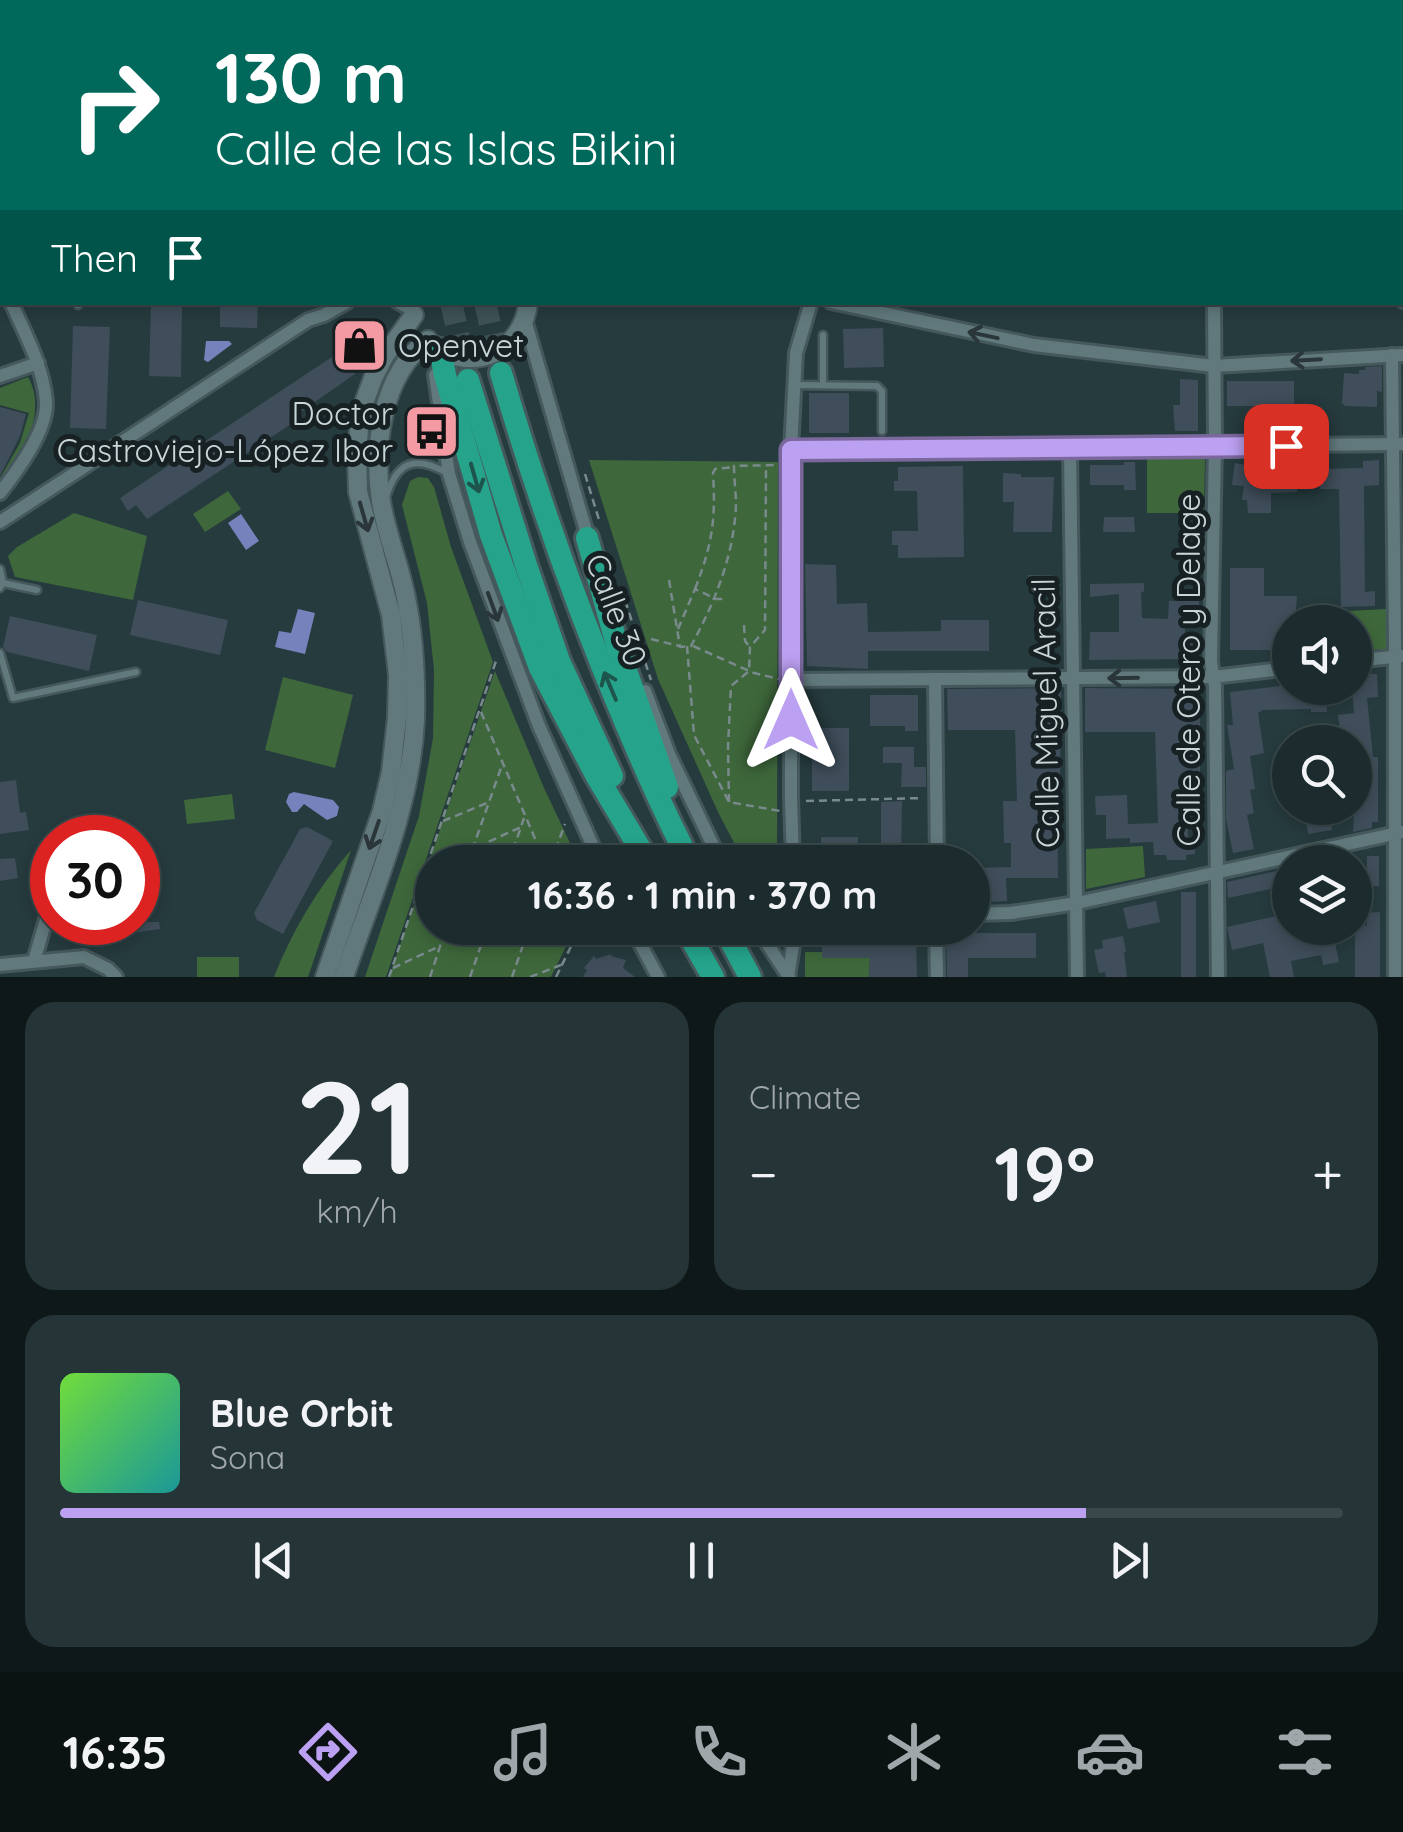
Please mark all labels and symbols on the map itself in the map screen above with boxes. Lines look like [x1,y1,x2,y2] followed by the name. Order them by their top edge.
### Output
[329,316,389,376] shop icon: Openvet
[968,324,1000,343] one-way arrow
[398,325,524,365] place label: Openvet
[1290,351,1322,370] one-way arrow
[57,393,393,470] place label: Doctor Castroviejo-López Ibor
[402,402,462,462] bus stop icon: Doctor Castroviejo-López Ibor
[1244,404,1329,489] pin
[466,462,485,493] one-way arrow
[1168,493,1208,847] street label: Calle de Otero y Delage
[356,501,375,532] one-way arrow
[577,548,657,672] street label: Calle 30
[1023,578,1067,848] street label: Calle Miguel Aracil
[485,591,503,622] one-way arrow
[739,668,843,772] position arrow
[1107,668,1140,688] one-way arrow
[600,671,618,702] one-way arrow
[30,815,160,945] speed limit sign: 30
[363,818,381,850] one-way arrow

